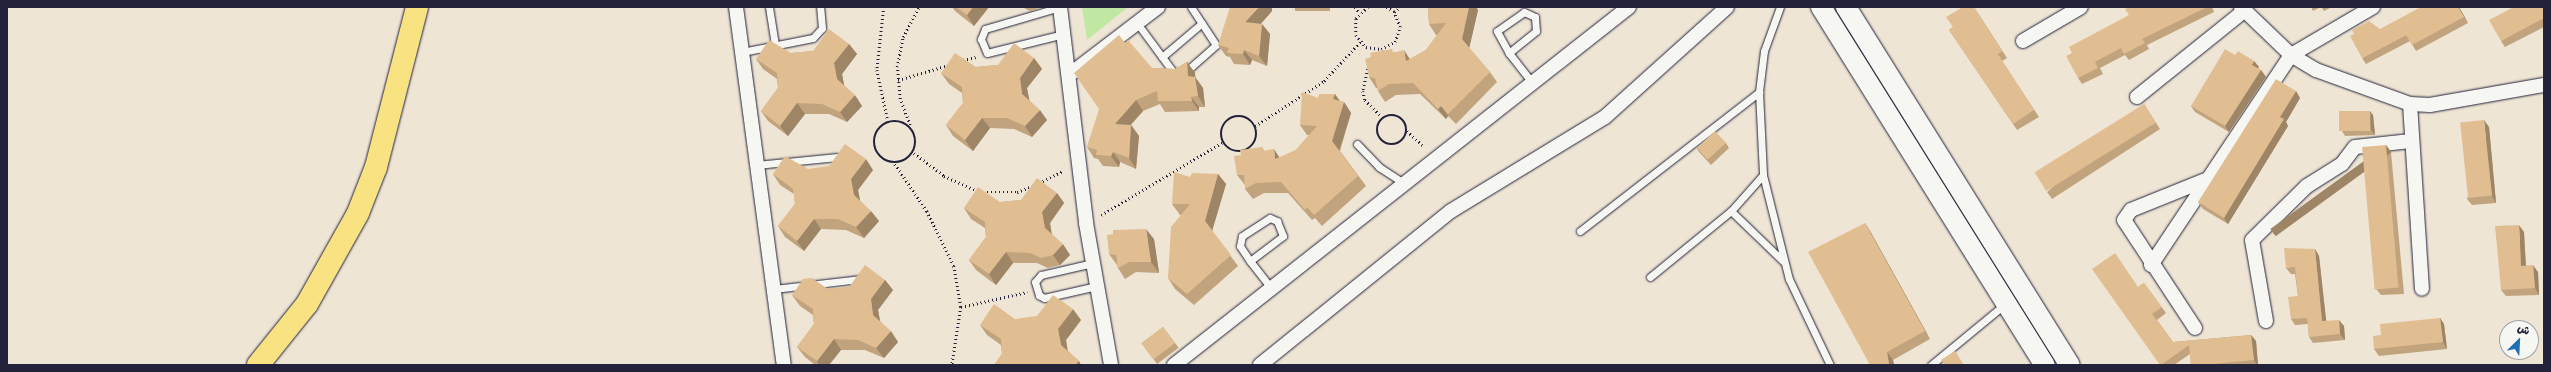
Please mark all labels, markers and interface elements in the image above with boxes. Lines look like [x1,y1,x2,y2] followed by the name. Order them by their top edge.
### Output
[2499,320,2539,360] north arrow
[2515,321,2532,338] text: ش

